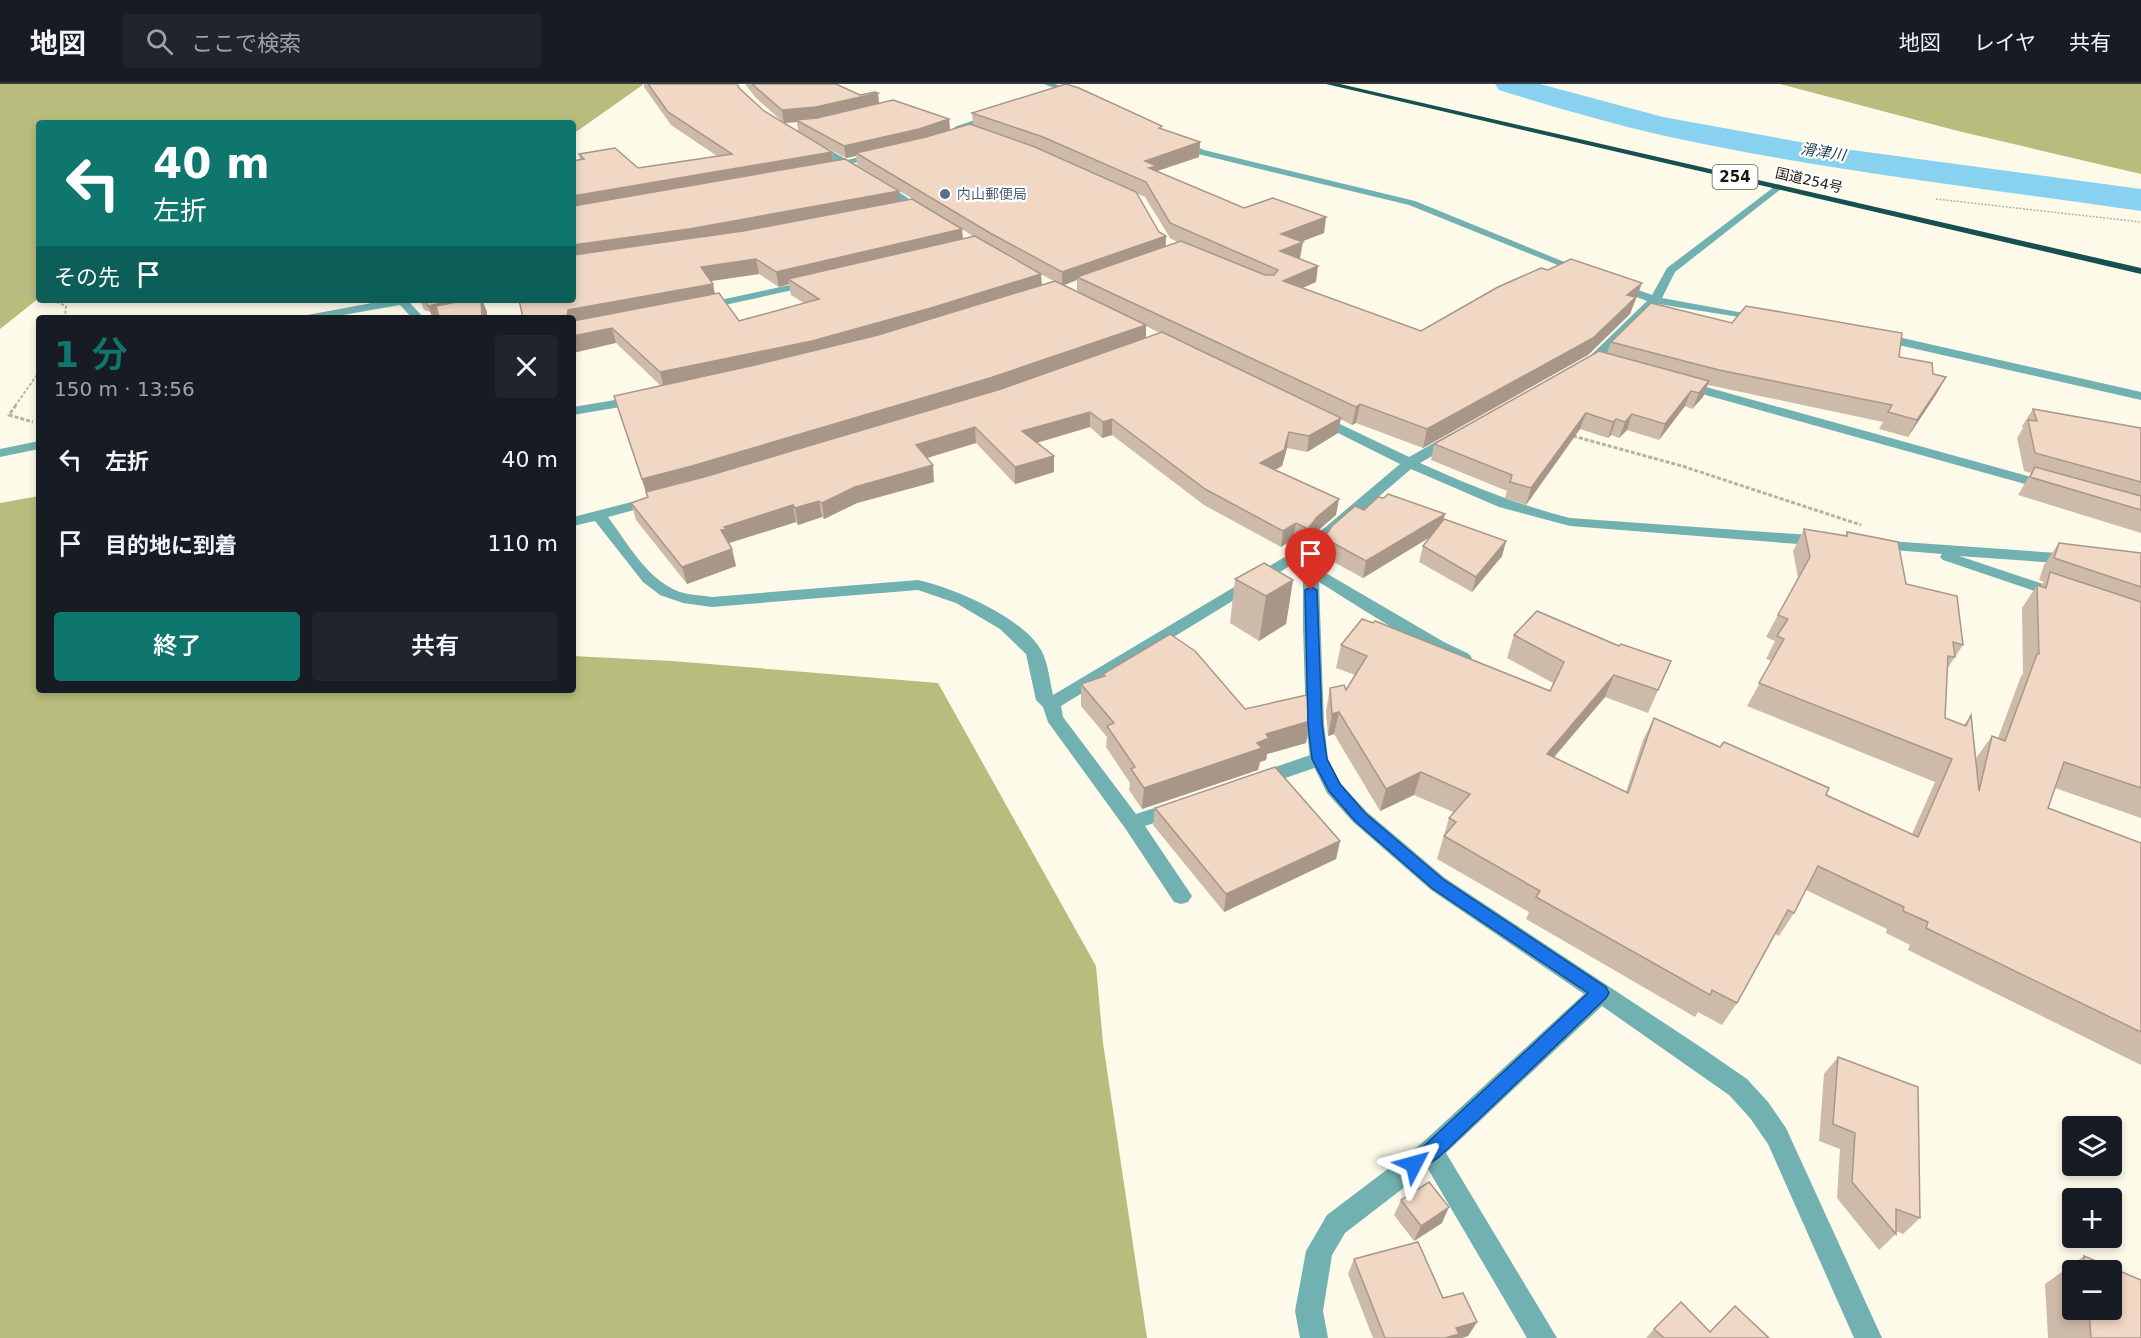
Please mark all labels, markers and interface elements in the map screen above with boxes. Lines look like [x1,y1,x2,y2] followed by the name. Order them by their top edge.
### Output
[122,14,542,68] search box
[143,25,176,58] icon: search
[30,27,86,60] text: 地図
[191,31,301,56] text: ここで検索
[1899,31,1941,55] text: 地図
[1974,31,2036,55] text: レイヤ
[2069,31,2111,55] text: 共有
[153,139,270,188] text: 40 m
[1799,140,1849,165] water label: 滑津川
[54,144,132,222] icon: left
[1774,164,1844,196] street label: 国道254号
[1712,165,1758,189] road number: 254
[957,186,1027,202] place label: 内山郵便局
[938,187,952,201] marker: 内山郵便局
[153,195,207,226] text: 左折
[132,258,165,291] icon: arrive
[54,265,120,290] text: その先
[54,334,128,375] text: 1 分
[495,335,558,398] button: close
[54,377,195,401] text: 150 m · 13:56
[54,443,87,476] icon: left
[502,447,558,472] text: 40 m
[105,449,149,474] text: 左折
[54,527,87,560] icon: arrive
[1285,528,1336,590] pin
[488,531,558,556] text: 110 m
[105,533,237,558] text: 目的地に到着
[1294,537,1327,570] icon: arrive
[54,612,300,681] button: 終了
[312,612,558,681] button: 共有
[2062,1116,2122,1320] map controls
[2062,1116,2122,1176] button: layers
[1382,1132,1446,1196] position arrow
[2062,1188,2122,1248] button: +
[2062,1260,2122,1320] button: −

